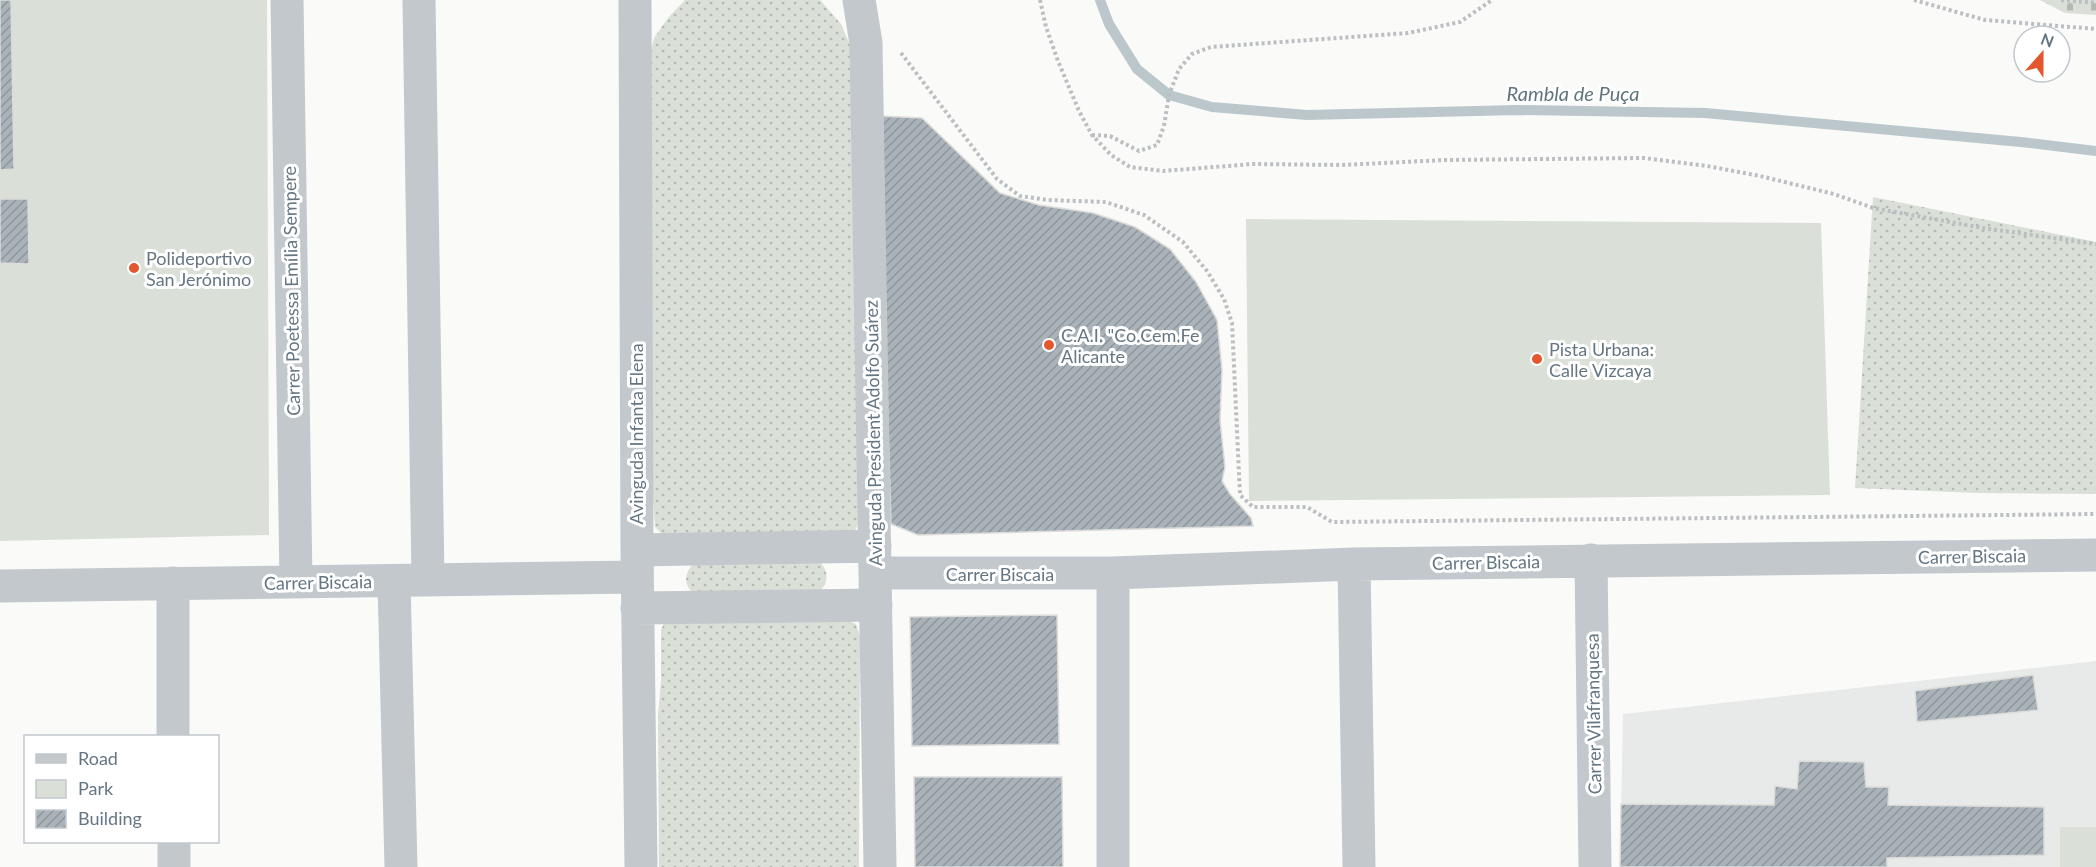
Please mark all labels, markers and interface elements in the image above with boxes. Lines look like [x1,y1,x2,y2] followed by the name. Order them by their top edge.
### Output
[2012,24,2072,84] north arrow
[2038,28,2057,51] text: N
[1507,81,1639,105] water label: Rambla de Puça
[278,166,304,416] street label: Carrer Poetessa Emília Sempere
[146,247,252,290] place label: Polideportivo San Jerónimo
[127,261,141,275] marker: Polideportivo San Jerónimo
[860,300,886,566] street label: Avinguda President Adolfo Suárez
[1061,324,1199,367] place label: C.A.I. "Co.Cem.Fe Alicante
[1042,338,1056,352] marker: C.A.I. "Co.Cem.Fe Alicante
[1549,338,1654,381] place label: Pista Urbana: Calle Vizcaya
[625,343,647,525] street label: Avinguda Infanta Elena
[1530,352,1544,366] marker: Pista Urbana: Calle Vizcaya
[1918,544,2026,568] street label: Carrer Biscaia
[1432,550,1540,574] street label: Carrer Biscaia
[946,563,1054,585] street label: Carrer Biscaia
[264,570,372,594] street label: Carrer Biscaia
[1581,633,1605,795] street label: Carrer Vilafranquesa
[24,735,219,843] legend
[78,747,118,769] text: Road
[78,777,114,799] text: Park
[78,807,142,829] text: Building

